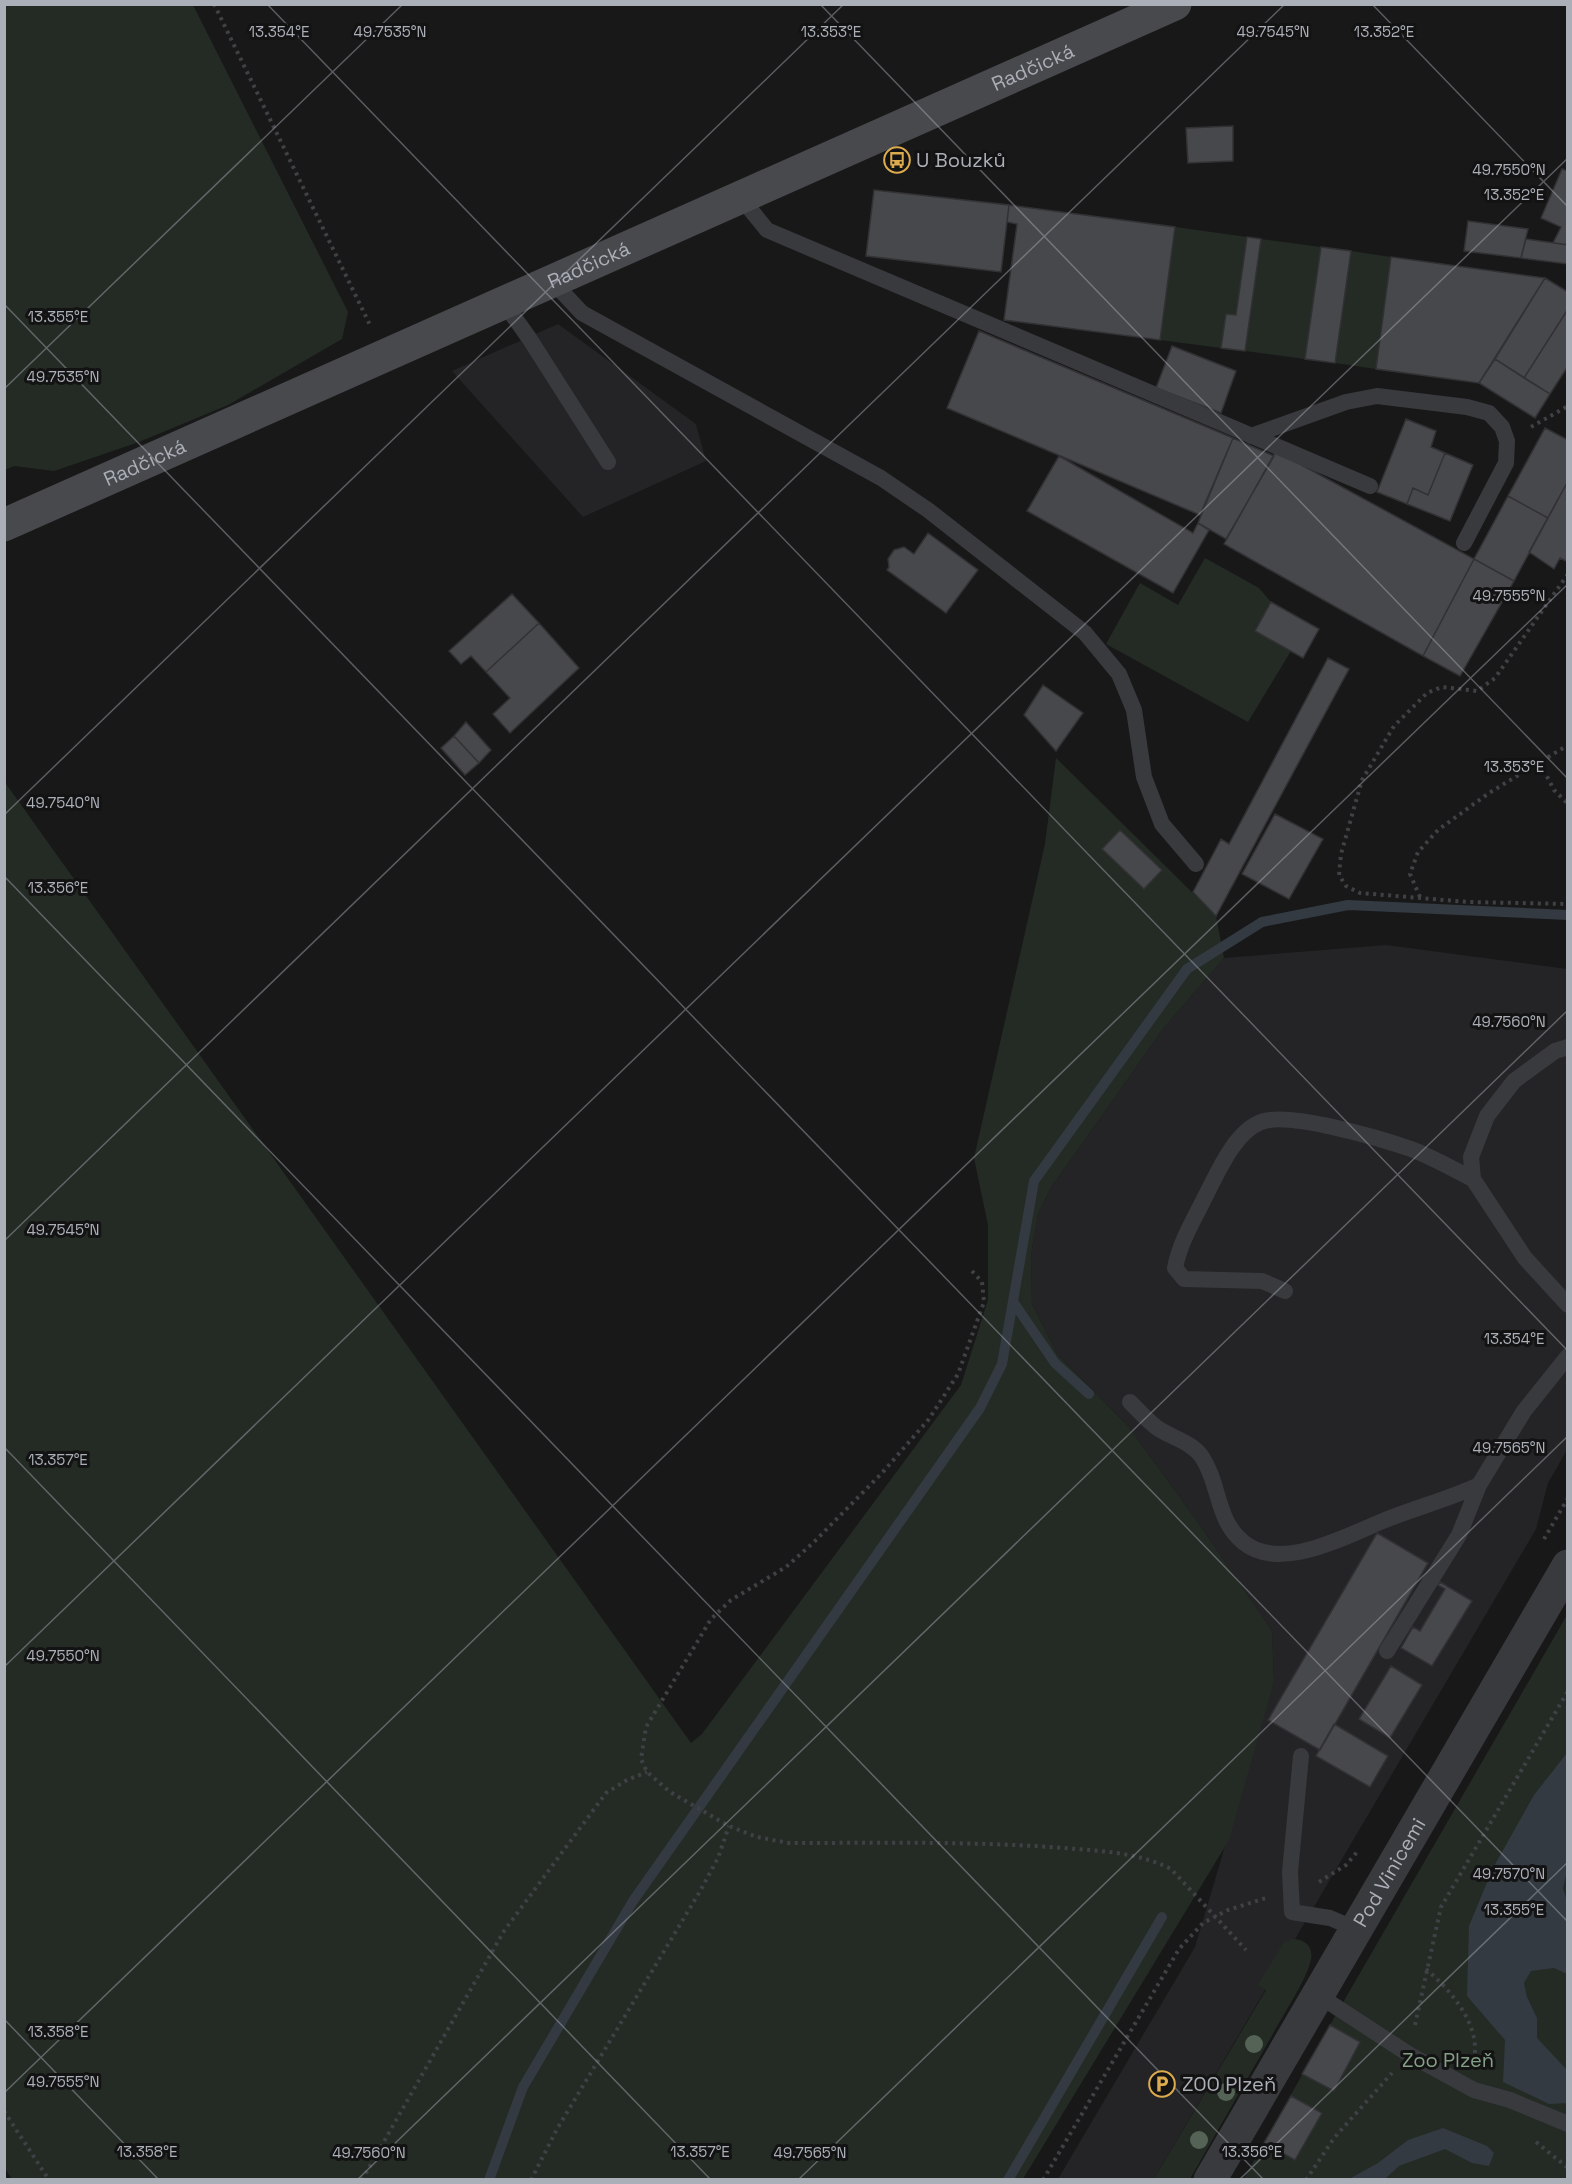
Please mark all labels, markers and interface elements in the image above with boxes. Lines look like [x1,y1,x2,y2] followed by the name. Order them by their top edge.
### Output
[249,22,309,41] text: 13.354°E
[354,22,426,41] text: 49.7535°N
[801,22,861,41] text: 13.353°E
[1236,22,1310,41] text: 49.7545°N
[1354,22,1414,41] text: 13.352°E
[987,38,1078,97] street label: Radčická
[882,145,912,175] bus stop icon: U Bouzků
[916,147,1006,173] place label: U Bouzků
[1472,160,1546,179] text: 49.7550°N
[1484,185,1544,204] text: 13.352°E
[543,235,634,295] street label: Radčická
[28,307,88,326] text: 13.355°E
[27,367,99,386] text: 49.7535°N
[99,433,190,492] street label: Radčická
[1473,586,1545,605] text: 49.7555°N
[1484,757,1544,776] text: 13.353°E
[26,793,100,812] text: 49.7540°N
[28,878,88,897] text: 13.356°E
[1472,1012,1546,1031] text: 49.7560°N
[26,1220,100,1239] text: 49.7545°N
[1484,1329,1544,1348] text: 13.354°E
[1473,1438,1545,1457] text: 49.7565°N
[28,1450,88,1469] text: 13.357°E
[26,1646,100,1665] text: 49.7550°N
[1347,1813,1431,1932] street label: Pod Vinicemi
[1473,1864,1545,1883] text: 49.7570°N
[1484,1900,1544,1919] text: 13.355°E
[28,2022,88,2041] text: 13.358°E
[1402,2047,1494,2073] park label: Zoo Plzeň
[1147,2069,1177,2099] parking icon: ZOO Plzeň
[1182,2071,1276,2097] place label: ZOO Plzeň
[27,2072,99,2091] text: 49.7555°N
[117,2142,177,2161] text: 13.358°E
[670,2142,730,2161] text: 13.357°E
[1222,2142,1282,2161] text: 13.356°E
[332,2143,406,2162] text: 49.7560°N
[774,2143,846,2162] text: 49.7565°N

